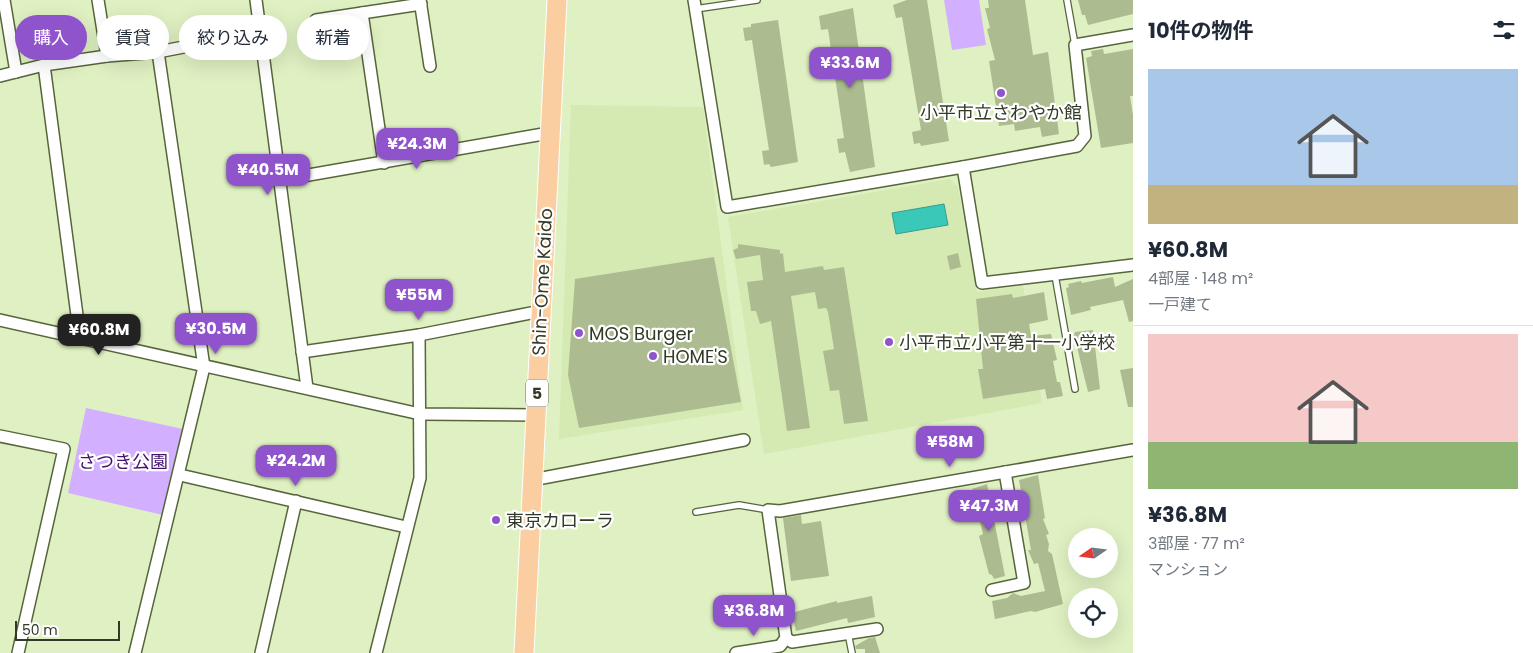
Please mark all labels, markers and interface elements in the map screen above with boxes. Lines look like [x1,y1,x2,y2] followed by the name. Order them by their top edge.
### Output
[15,15,87,60] chip: 購入
[97,15,169,60] chip: 賃貸
[179,15,287,60] chip: 絞り込み
[297,15,369,60] chip: 新着
[1148,16,1254,45] text: 10件の物件
[1490,16,1518,44] icon: filters
[809,46,891,89] pin: ¥33.6M
[820,51,880,74] text: ¥33.6M
[995,87,1007,99] marker: 小平市立さわやか館
[920,100,1082,125] place label: 小平市立さわやか館
[1288,101,1378,191] icon: home
[376,128,458,170] pin: ¥24.3M
[387,132,447,155] text: ¥24.3M
[227,154,309,196] pin: ¥40.5M
[237,158,299,181] text: ¥40.5M
[526,208,558,356] street label: Shin-Ome Kaido
[1148,235,1228,264] text: ¥60.8M
[1148,267,1253,290] text: 4部屋 · 148 m²
[389,278,449,321] pin: ¥55M
[396,283,442,306] text: ¥55M
[1148,293,1212,316] text: 一戸建て
[175,312,257,355] pin: ¥30.5M
[58,314,140,356] pin: ¥60.8M
[186,317,246,340] text: ¥30.5M
[69,318,129,341] text: ¥60.8M
[589,321,694,346] place label: MOS Burger
[573,327,585,339] marker: MOS Burger
[899,330,1115,355] place label: 小平市立小平第十一小学校
[883,336,895,348] marker: 小平市立小平第十一小学校
[663,344,728,369] place label: HOME'S
[647,350,659,362] marker: HOME'S
[1288,367,1378,457] icon: home
[526,379,548,406] road number: 5
[920,426,980,468] pin: ¥58M
[927,430,973,453] text: ¥58M
[255,444,337,487] pin: ¥24.2M
[78,449,168,474] park label: さつき公園
[266,449,326,472] text: ¥24.2M
[948,490,1030,532] pin: ¥47.3M
[959,494,1019,517] text: ¥47.3M
[1148,500,1227,529] text: ¥36.8M
[506,508,614,533] place label: 東京カローラ
[490,514,502,526] marker: 東京カローラ
[1068,528,1118,578] north arrow
[1068,528,1118,638] map controls
[1148,532,1245,555] text: 3部屋 · 77 m²
[1148,558,1228,581] text: マンション
[1068,588,1118,638] button: locate
[713,594,795,637] pin: ¥36.8M
[724,599,784,622] text: ¥36.8M
[15,618,120,641] scale bar
[22,620,58,640] text: 50 m

